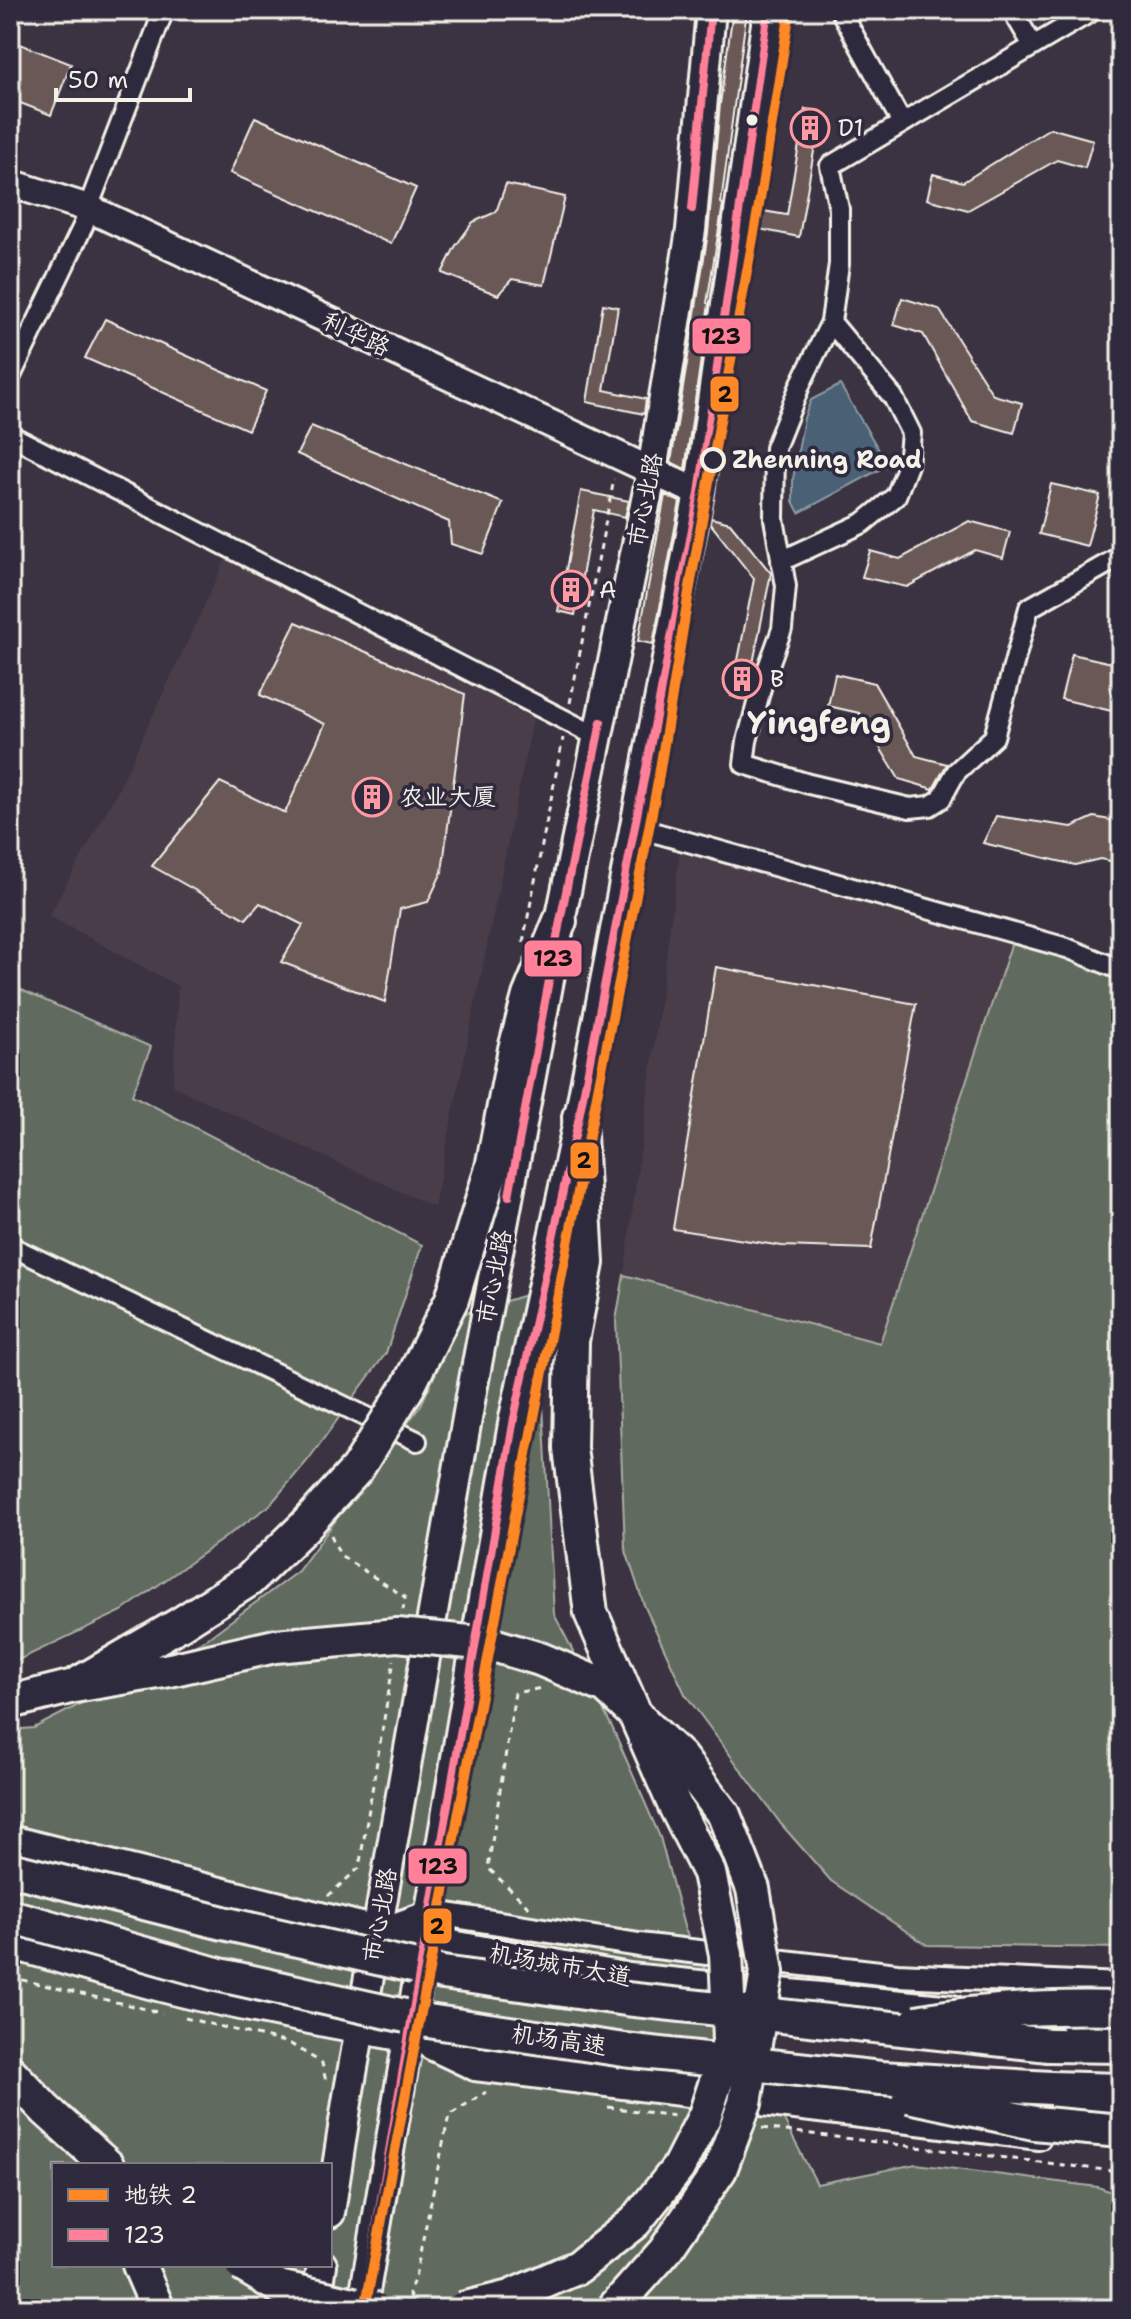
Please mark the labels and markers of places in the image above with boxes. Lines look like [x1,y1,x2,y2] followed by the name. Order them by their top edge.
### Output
[789,107,831,149] building icon: D1
[744,112,760,128] unlabelled marker
[838,112,863,144] place label: D1
[732,444,922,476] place label: Zhenning Road
[701,448,725,472] marker: Zhenning Road
[550,569,592,611] building icon: A
[599,574,616,606] place label: A
[721,658,763,700] building icon: B
[770,663,784,695] place label: B
[351,776,393,818] building icon: 农业大厦
[400,781,496,813] place label: 农业大厦

